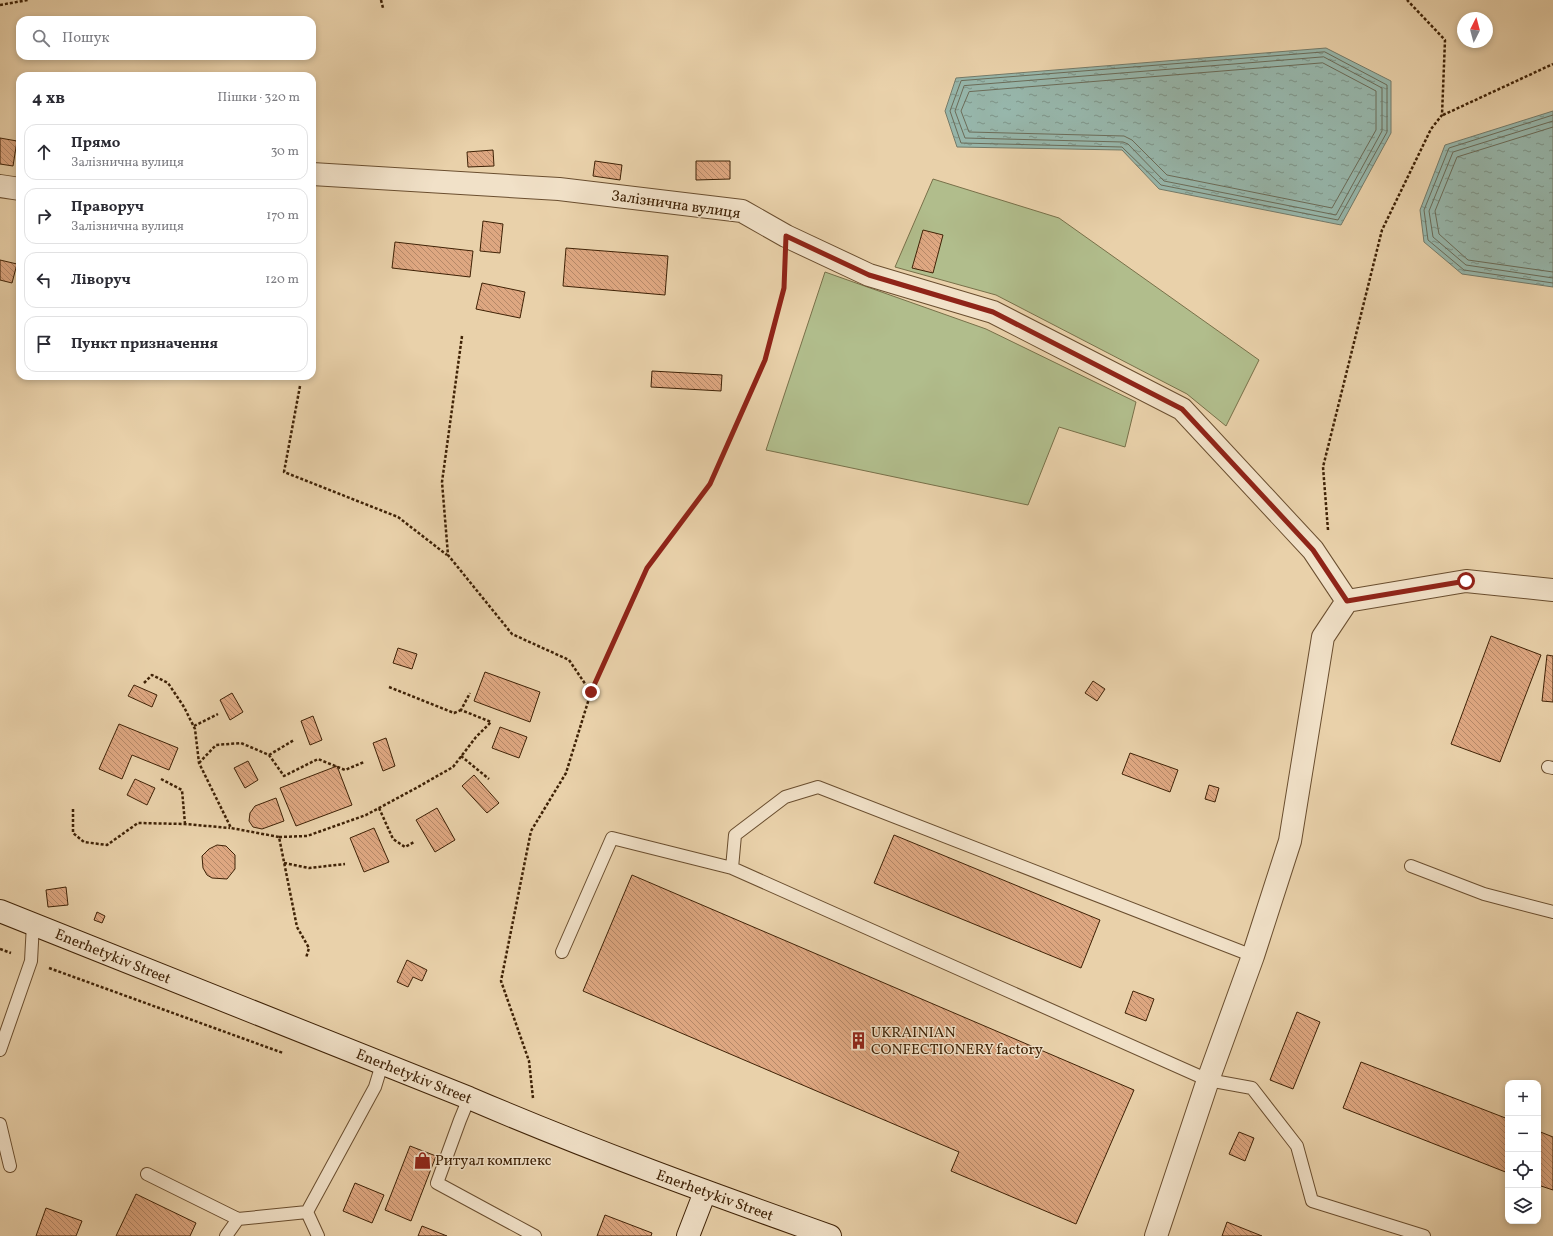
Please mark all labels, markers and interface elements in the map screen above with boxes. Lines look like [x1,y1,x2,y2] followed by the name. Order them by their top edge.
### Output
[1457,12,1493,48] north arrow
[16,16,316,60] search box
[30,27,52,49] icon: search
[62,28,110,49] text: Пошук
[32,87,65,110] text: 4 хв
[218,89,300,107] text: Пішки · 320 m
[71,133,120,154] text: Прямо
[33,141,55,163] icon: ahead
[271,143,299,161] text: 30 m
[71,154,184,172] text: Залізнична вулиця
[610,186,742,225] street label: Залізнична вулиця
[71,197,144,218] text: Праворуч
[33,205,55,227] icon: right
[266,207,299,225] text: 170 m
[71,218,184,236] text: Залізнична вулиця
[33,269,55,291] icon: left
[71,270,131,291] text: Ліворуч
[265,271,299,289] text: 120 m
[33,333,55,355] icon: arrive
[71,334,218,355] text: Пункт призначення
[1457,572,1475,590] route start
[582,683,600,701] route end
[51,925,174,990] street label: Enerhetykiv Street
[871,1023,1043,1061] place label: UKRAINIAN CONFECTIONERY factory
[848,1031,868,1051] building icon: UKRAINIAN CONFECTIONERY factory
[352,1045,475,1110] street label: Enerhetykiv Street
[1505,1080,1541,1224] map controls
[1505,1080,1541,1116] button: +
[1505,1116,1541,1152] button: −
[412,1150,432,1170] shop icon: Ритуал комплекс
[435,1151,552,1172] place label: Ритуал комплекс
[1505,1152,1541,1188] button: locate
[653,1165,776,1227] street label: Enerhetykiv Street
[1505,1188,1541,1224] button: layers

